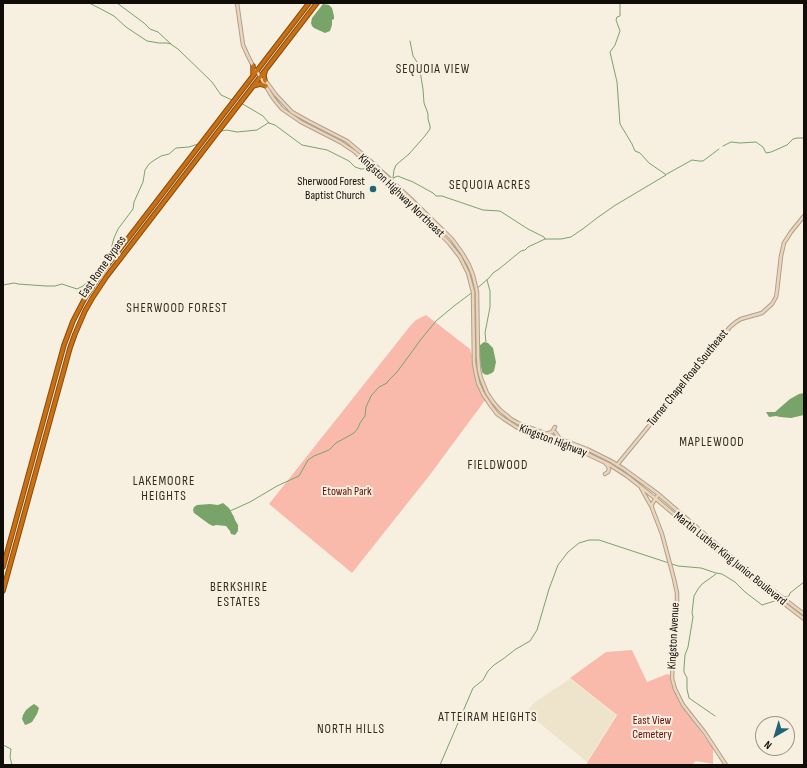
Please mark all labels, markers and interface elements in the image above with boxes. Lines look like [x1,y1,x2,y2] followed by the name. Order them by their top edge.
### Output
[396,62,470,78] district label: SEQUOIA VIEW
[355,151,447,241] street label: Kingston Highway Northeast
[297,175,365,203] place label: Sherwood Forest Baptist Church
[449,178,531,194] district label: SEQUOIA ACRES
[368,184,378,194] marker: Sherwood Forest Baptist Church
[76,233,130,301] street label: East Rome Bypass
[126,301,228,317] district label: SHERWOOD FOREST
[644,327,732,429] street label: Turner Chapel Road Southeast
[517,421,589,461] street label: Kingston Highway
[679,435,745,451] district label: MAPLEWOOD
[468,458,528,474] district label: FIELDWOOD
[133,474,195,505] district label: LAKEMOORE HEIGHTS
[322,485,372,499] park label: Etowah Park
[671,509,789,609] street label: Martin Luther King Junior Boulevard
[210,580,268,611] district label: BERKSHIRE ESTATES
[665,602,683,670] street label: Kingston Avenue
[438,710,538,726] district label: ATTEIRAM HEIGHTS
[632,714,672,742] park label: East View Cemetery
[755,716,795,756] north arrow
[317,722,385,738] district label: NORTH HILLS
[762,738,774,752] text: N

